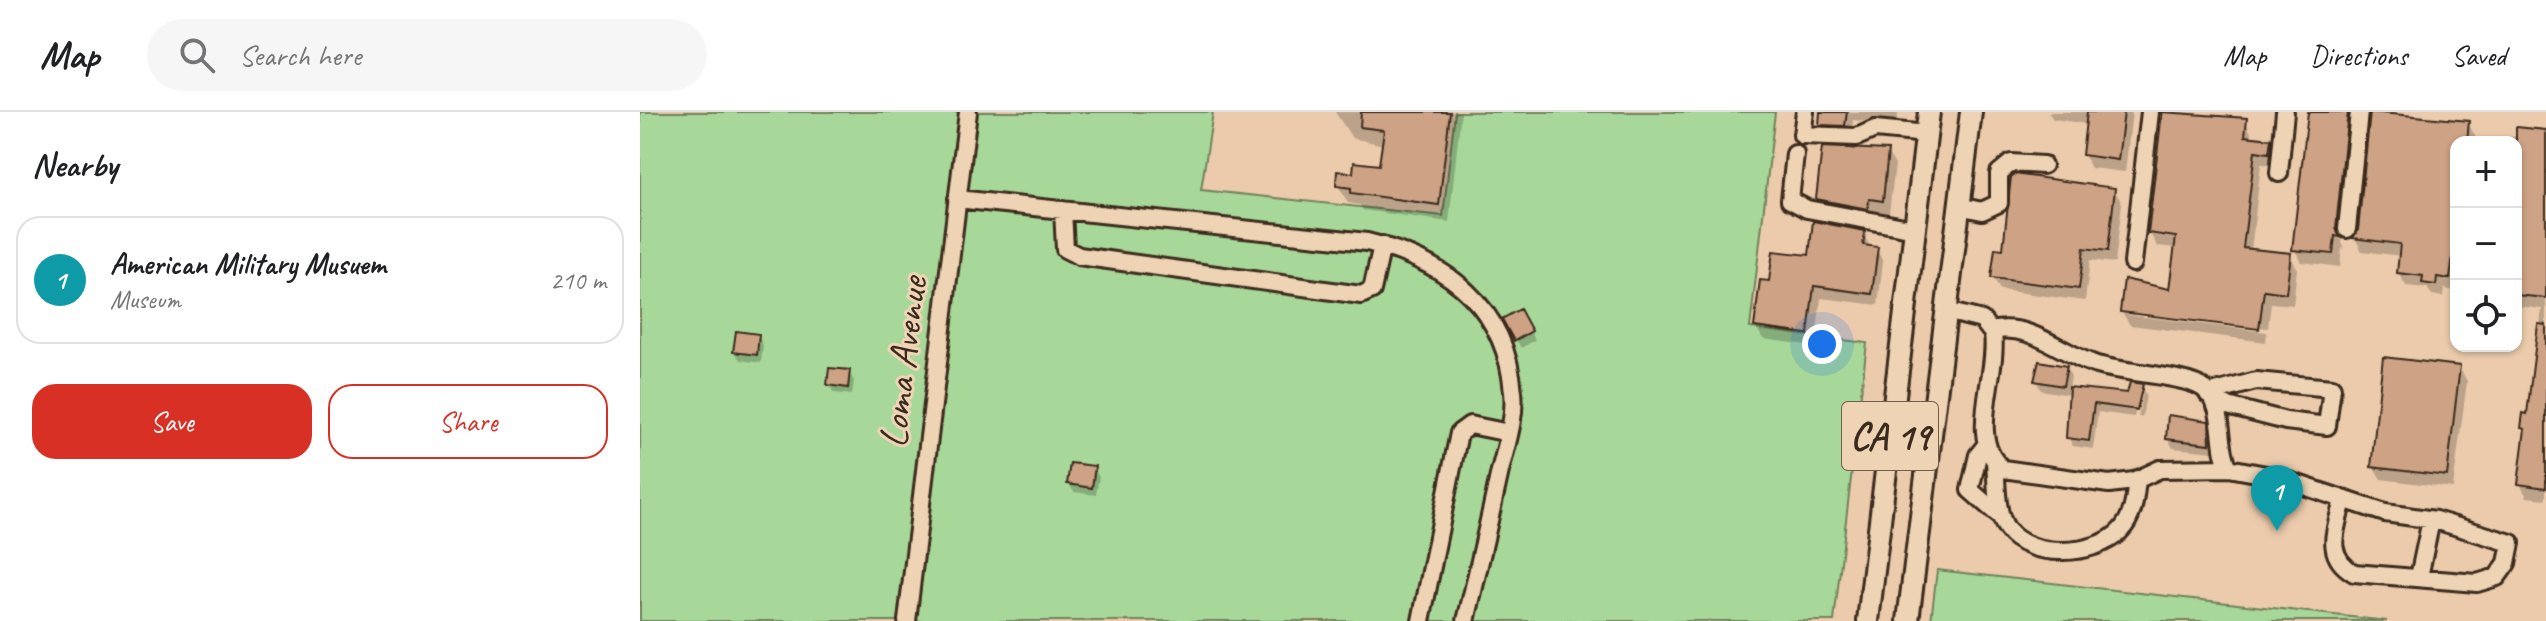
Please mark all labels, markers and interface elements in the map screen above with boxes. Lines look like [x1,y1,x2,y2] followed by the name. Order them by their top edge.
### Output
[147,19,707,91] search box
[40,32,99,79] text: Map
[175,33,219,77] icon: search
[239,36,361,74] text: Search here
[2223,38,2266,73] text: Map
[2310,38,2408,73] text: Directions
[2452,38,2506,73] text: Saved
[2450,136,2522,352] map controls
[2450,136,2522,208] button: +
[32,143,118,186] text: Nearby
[2450,208,2522,280] button: −
[110,245,386,283] text: American Military Musuem
[54,264,66,297] text: 1
[550,264,606,297] text: 210 m
[868,271,939,450] street label: Loma Avenue
[2450,280,2522,352] button: locate
[110,283,181,316] text: Museum
[1802,324,1842,364] your location
[32,384,312,459] button: Save
[328,384,608,459] button: Share
[1842,402,1938,470] road number: CA 19
[2251,465,2303,531] pin: 1

